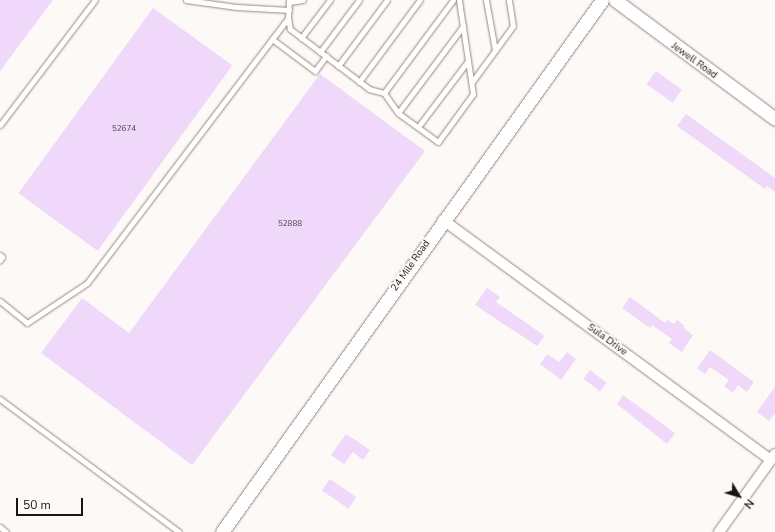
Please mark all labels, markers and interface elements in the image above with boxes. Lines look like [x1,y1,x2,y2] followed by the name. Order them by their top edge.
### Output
[669,40,719,82] street label: Jewell Road
[112,124,136,134] house number: 52674
[278,219,302,229] house number: 52888
[389,238,433,294] street label: 24 Mile Road
[585,322,629,358] street label: Sula Drive
[719,476,759,516] north arrow
[18,490,85,516] scale bar
[740,496,757,512] text: N
[23,497,51,513] text: 50 m

